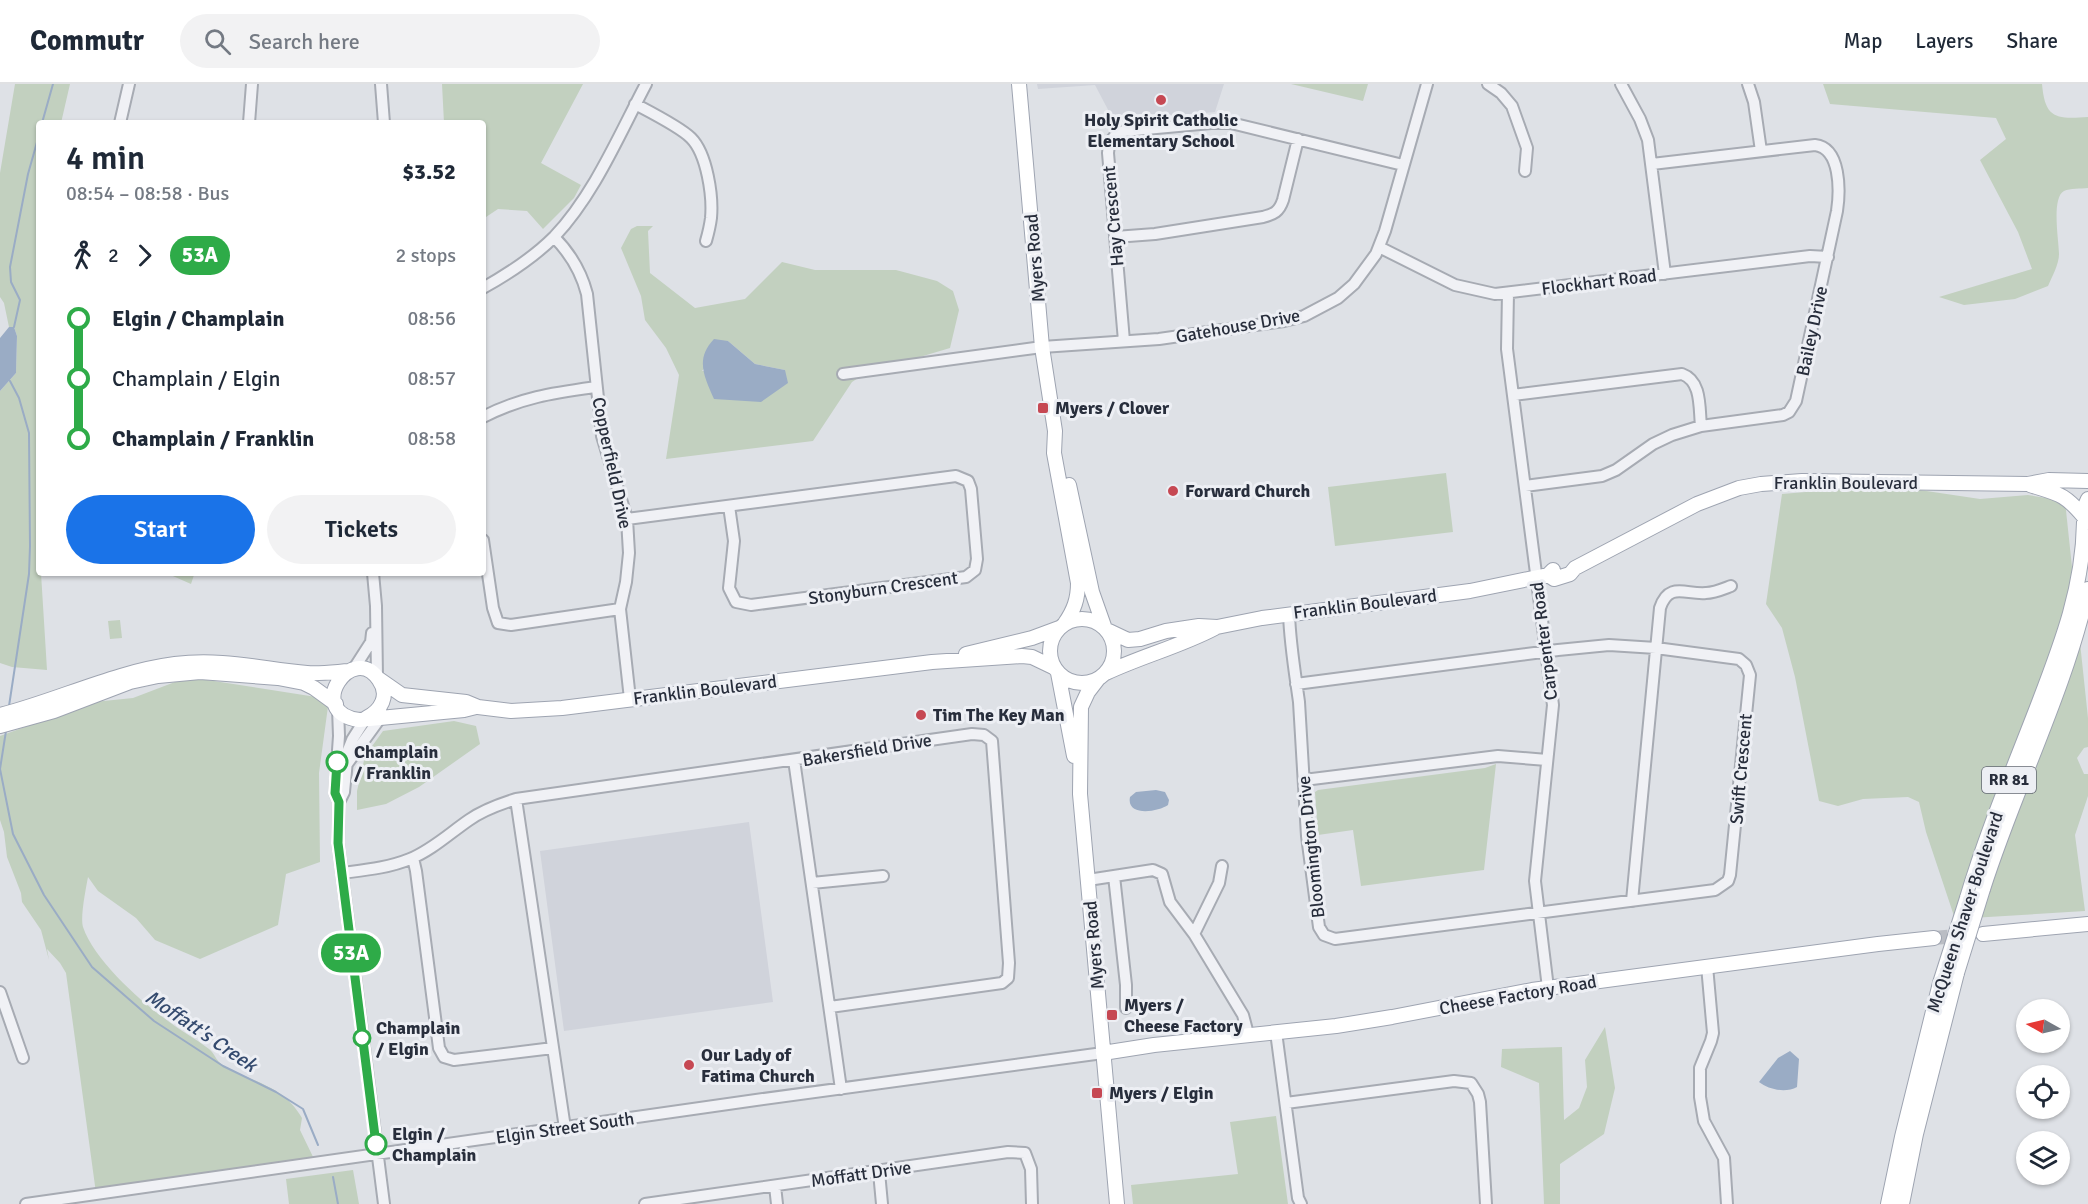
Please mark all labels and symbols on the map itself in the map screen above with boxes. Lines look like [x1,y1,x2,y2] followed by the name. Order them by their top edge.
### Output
[1154,93,1168,107] marker: Holy Spirit Catholic Elementary School
[1084,109,1238,152] place label: Holy Spirit Catholic Elementary School
[1098,165,1128,267] street label: Hay Crescent
[1020,213,1050,303] street label: Myers Road
[1540,264,1658,300] street label: Flockhart Road
[1792,284,1832,378] street label: Bailey Drive
[1174,304,1302,348] street label: Gatehouse Drive
[587,395,637,531] street label: Copperfield Drive
[1055,397,1170,419] place label: Myers / Clover
[1036,401,1050,415] marker: Myers / Clover
[1774,472,1918,494] street label: Franklin Boulevard
[1185,480,1310,502] place label: Forward Church
[1166,484,1180,498] marker: Forward Church
[807,567,959,609] street label: Stonyburn Crescent
[1526,581,1562,701] street label: Carpenter Road
[1292,584,1438,624] street label: Franklin Boulevard
[632,670,778,710] street label: Franklin Boulevard
[933,704,1065,726] place label: Tim The Key Man
[914,708,928,722] marker: Tim The Key Man
[1725,713,1757,825] street label: Swift Crescent
[801,729,933,771] street label: Bakersfield Drive
[354,741,439,784] place label: Champlain / Franklin
[326,751,348,773] marker: Champlain / Franklin
[1982,767,2036,793] road number: RR 81
[1293,775,1329,919] street label: Bloomington Drive
[1922,809,2008,1015] street label: McQueen Shaver Boulevard
[1079,900,1109,990] street label: Myers Road
[316,934,386,972] line badge: 53A
[1438,970,1598,1020] street label: Cheese Factory Road
[140,984,263,1079] water label: Moffatt's Creek
[1124,994,1243,1037] place label: Myers / Cheese Factory
[2016,999,2070,1053] north arrow
[1105,1008,1119,1022] marker: Myers / Cheese Factory
[376,1017,461,1060] place label: Champlain / Elgin
[353,1029,371,1047] marker: Champlain / Elgin
[701,1044,815,1087] place label: Our Lady of Fatima Church
[682,1058,696,1072] marker: Our Lady of Fatima Church
[1109,1082,1214,1104] place label: Myers / Elgin
[1090,1086,1104,1100] marker: Myers / Elgin
[494,1107,636,1149] street label: Elgin Street South
[392,1123,477,1166] place label: Elgin / Champlain
[365,1133,387,1155] marker: Elgin / Champlain
[809,1156,913,1192] street label: Moffatt Drive

